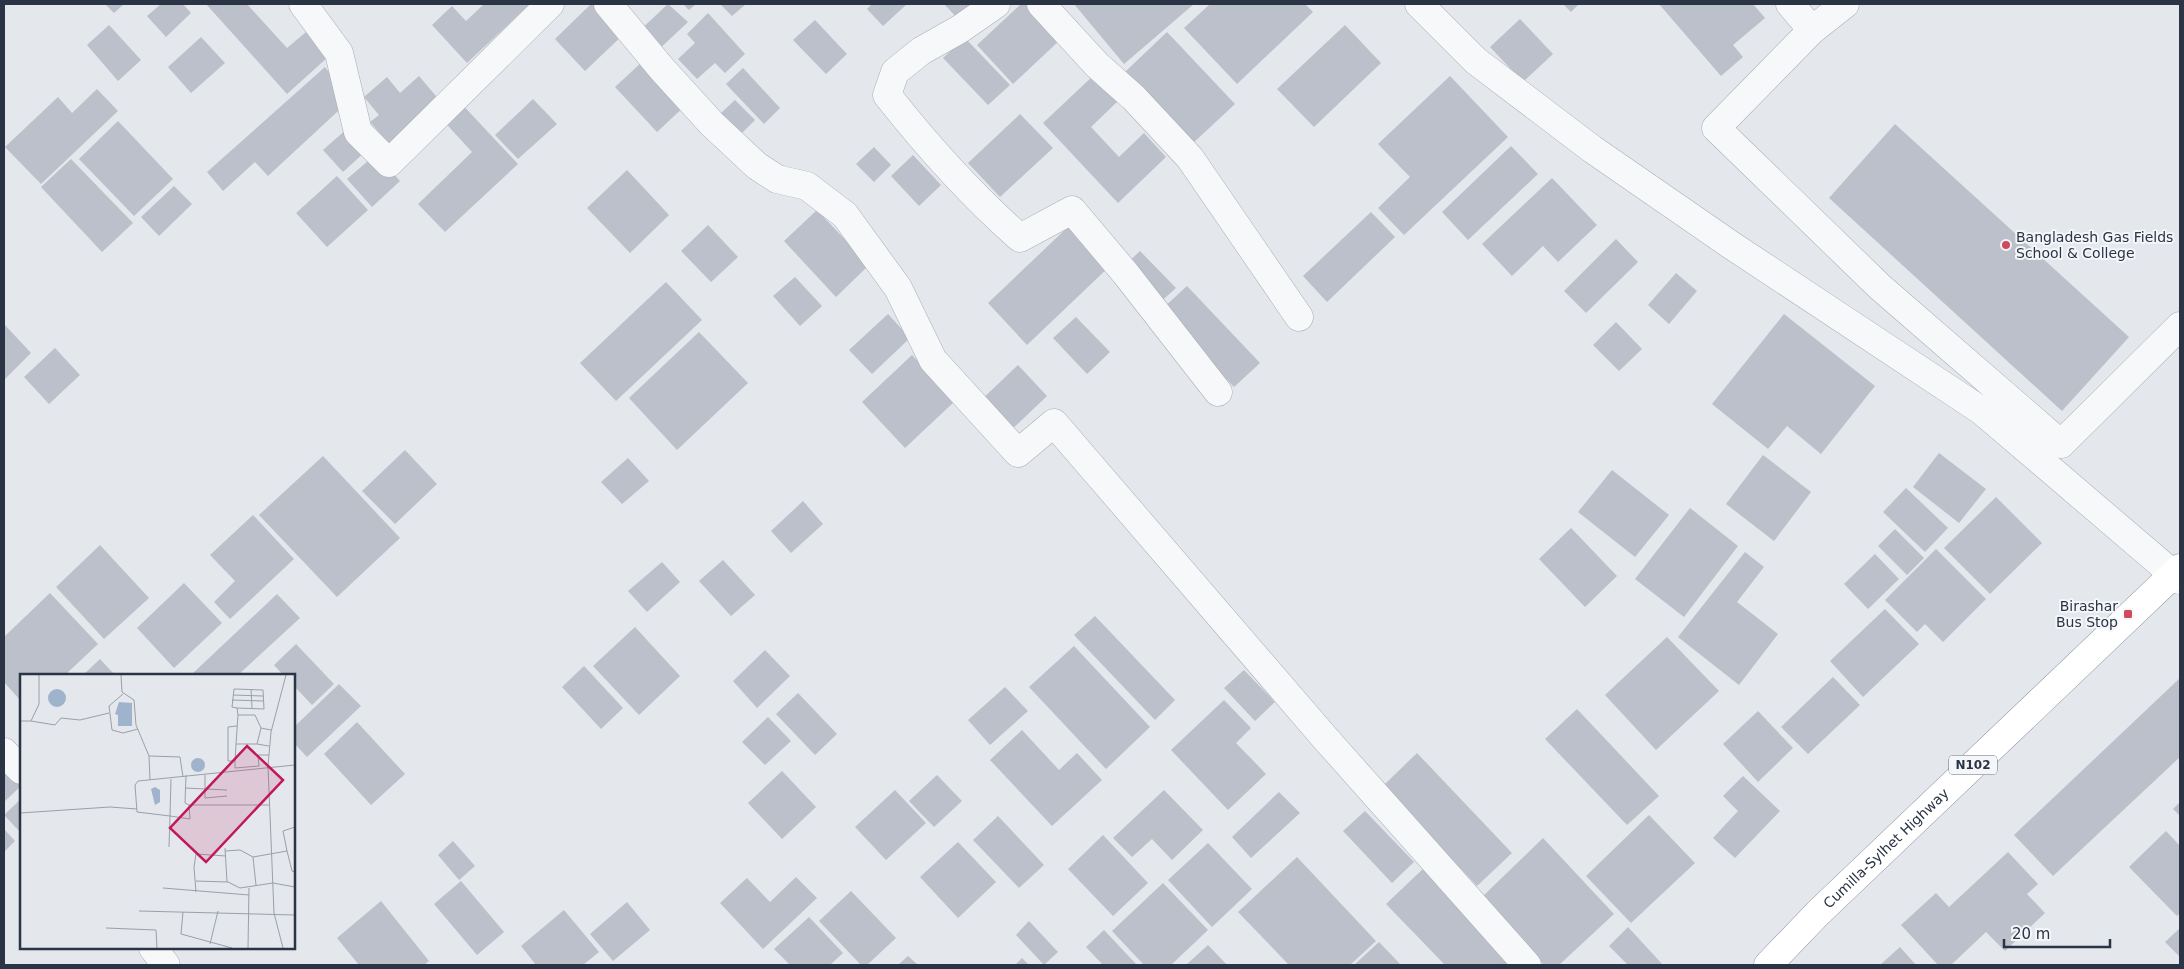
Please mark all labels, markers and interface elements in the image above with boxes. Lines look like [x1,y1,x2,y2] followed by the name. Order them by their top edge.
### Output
[2016,229,2173,261] place label: Bangladesh Gas Fields School & College
[2000,239,2012,251] marker: Bangladesh Gas Fields School & College
[2056,598,2118,630] place label: Birashar Bus Stop
[2122,608,2134,620] marker: Birashar Bus Stop
[20,674,295,949] inset map
[1949,756,1997,774] road number: N102
[1820,785,1952,912] street label: Cumilla-Sylhet Highway
[2004,916,2110,948] scale bar
[2012,925,2050,943] text: 20 m

